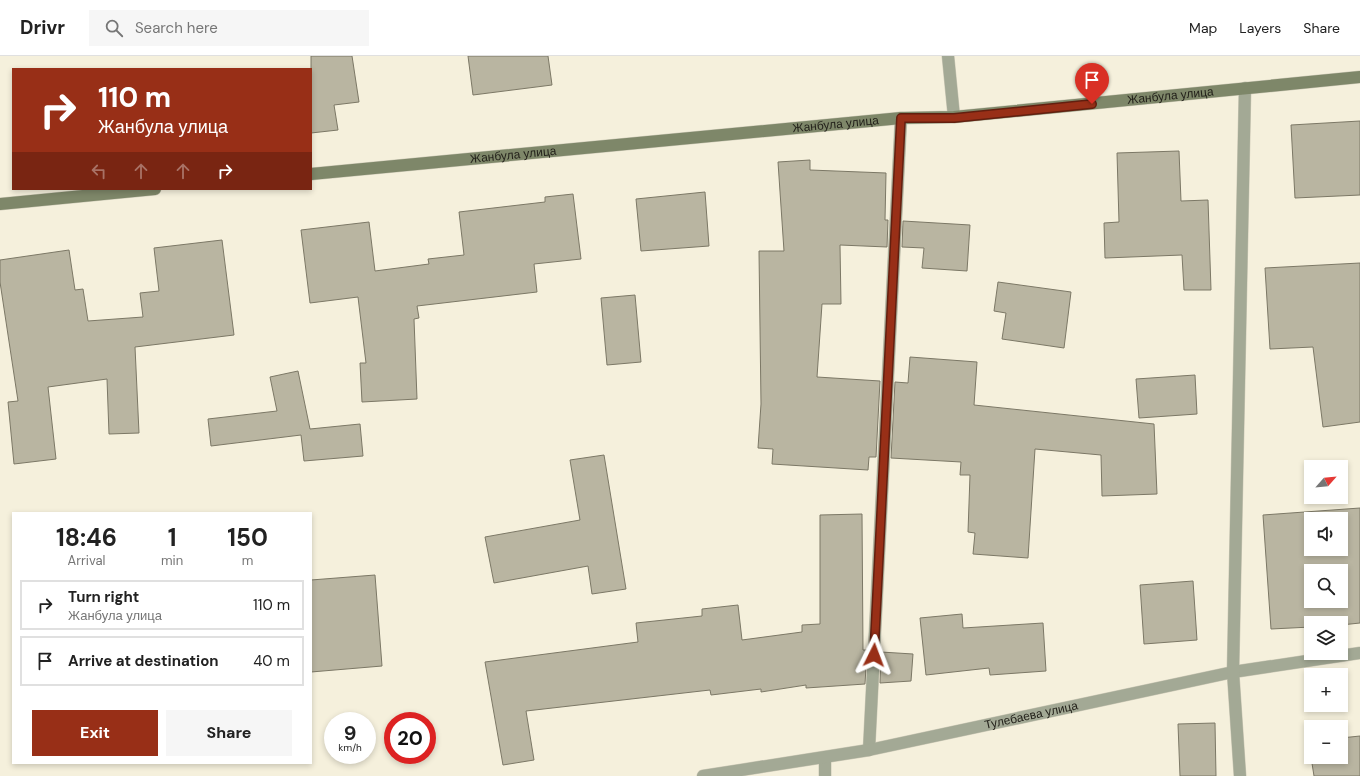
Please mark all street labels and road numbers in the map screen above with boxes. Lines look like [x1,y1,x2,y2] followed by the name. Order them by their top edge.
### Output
[1126,83,1215,108] street label: Жанбула улица
[792,112,880,136] street label: Жанбула улица
[469,143,557,167] street label: Жанбула улица
[983,697,1080,733] street label: Тулебаева улица

